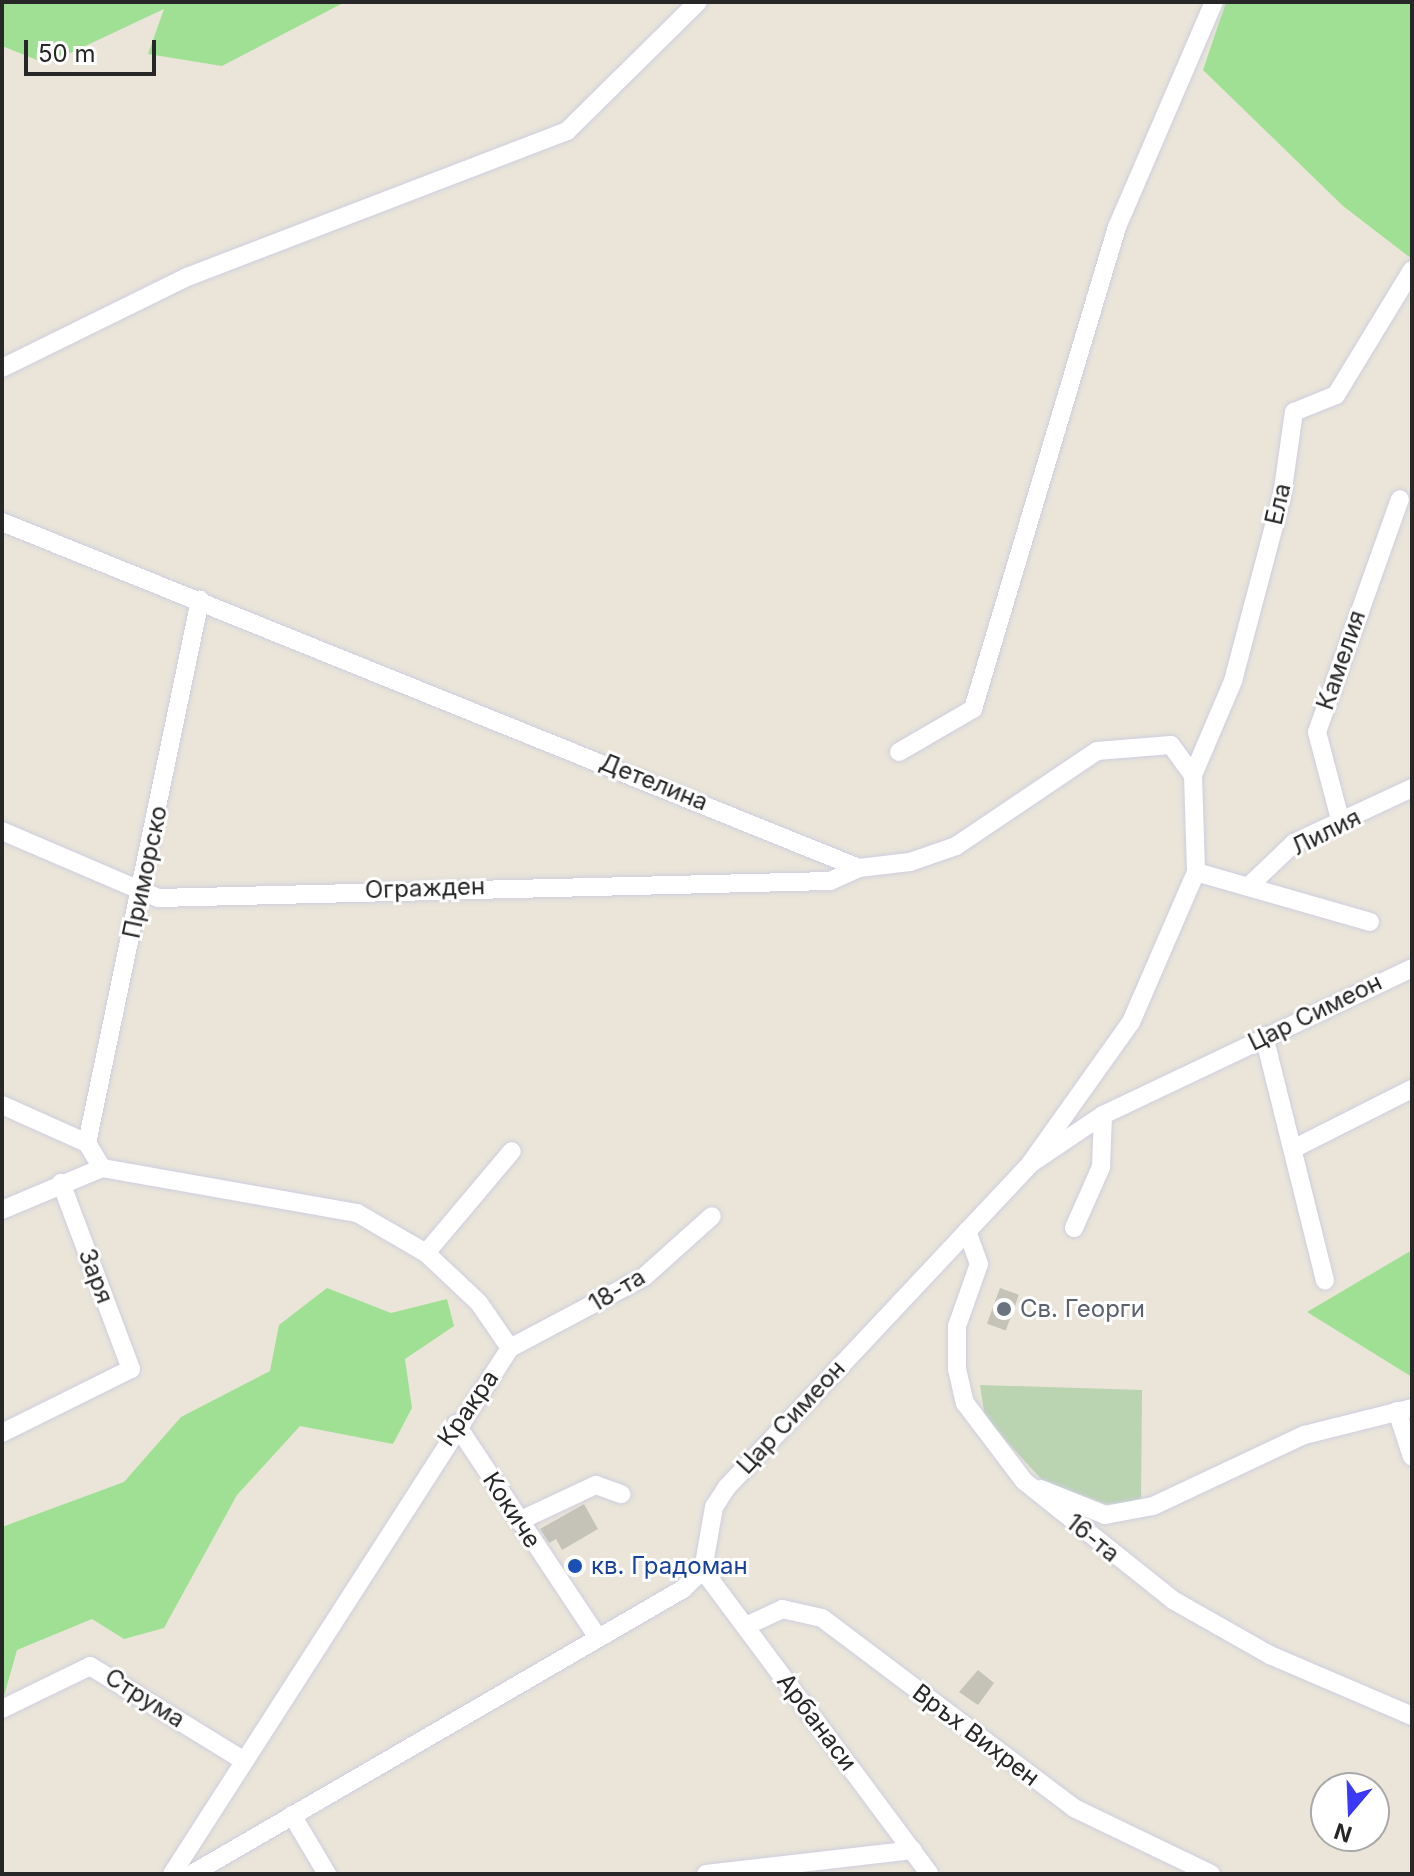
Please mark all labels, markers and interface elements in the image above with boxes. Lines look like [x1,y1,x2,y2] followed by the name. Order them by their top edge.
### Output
[28,24,160,74] scale bar
[38,39,96,68] text: 50 m
[1259,480,1297,528] street label: Ела
[1311,606,1371,714] street label: Камелия
[596,747,712,817] street label: Детелина
[1287,802,1365,862] street label: Лилия
[117,803,173,941] street label: Приморско
[364,872,486,904] street label: Огражден
[1244,967,1386,1057] street label: Цар Симеон
[72,1245,120,1307] street label: Заря
[584,1262,650,1318] street label: 18-та
[1020,1295,1145,1323] place label: Св. Георги
[995,1300,1013,1318] marker: Св. Георги
[731,1354,851,1480] street label: Цар Симеон
[432,1365,504,1451] street label: Кракра
[477,1467,547,1553] street label: Кокиче
[1060,1508,1126,1568] street label: 16-та
[591,1552,748,1580] place label: кв. Градоман
[566,1557,584,1575] marker: кв. Градоман
[100,1662,190,1734] street label: Струма
[771,1668,863,1776] street label: Арбанаси
[907,1678,1045,1792] street label: Връх Вихрен
[1310,1772,1390,1852] north arrow
[1331,1818,1355,1848] text: N

